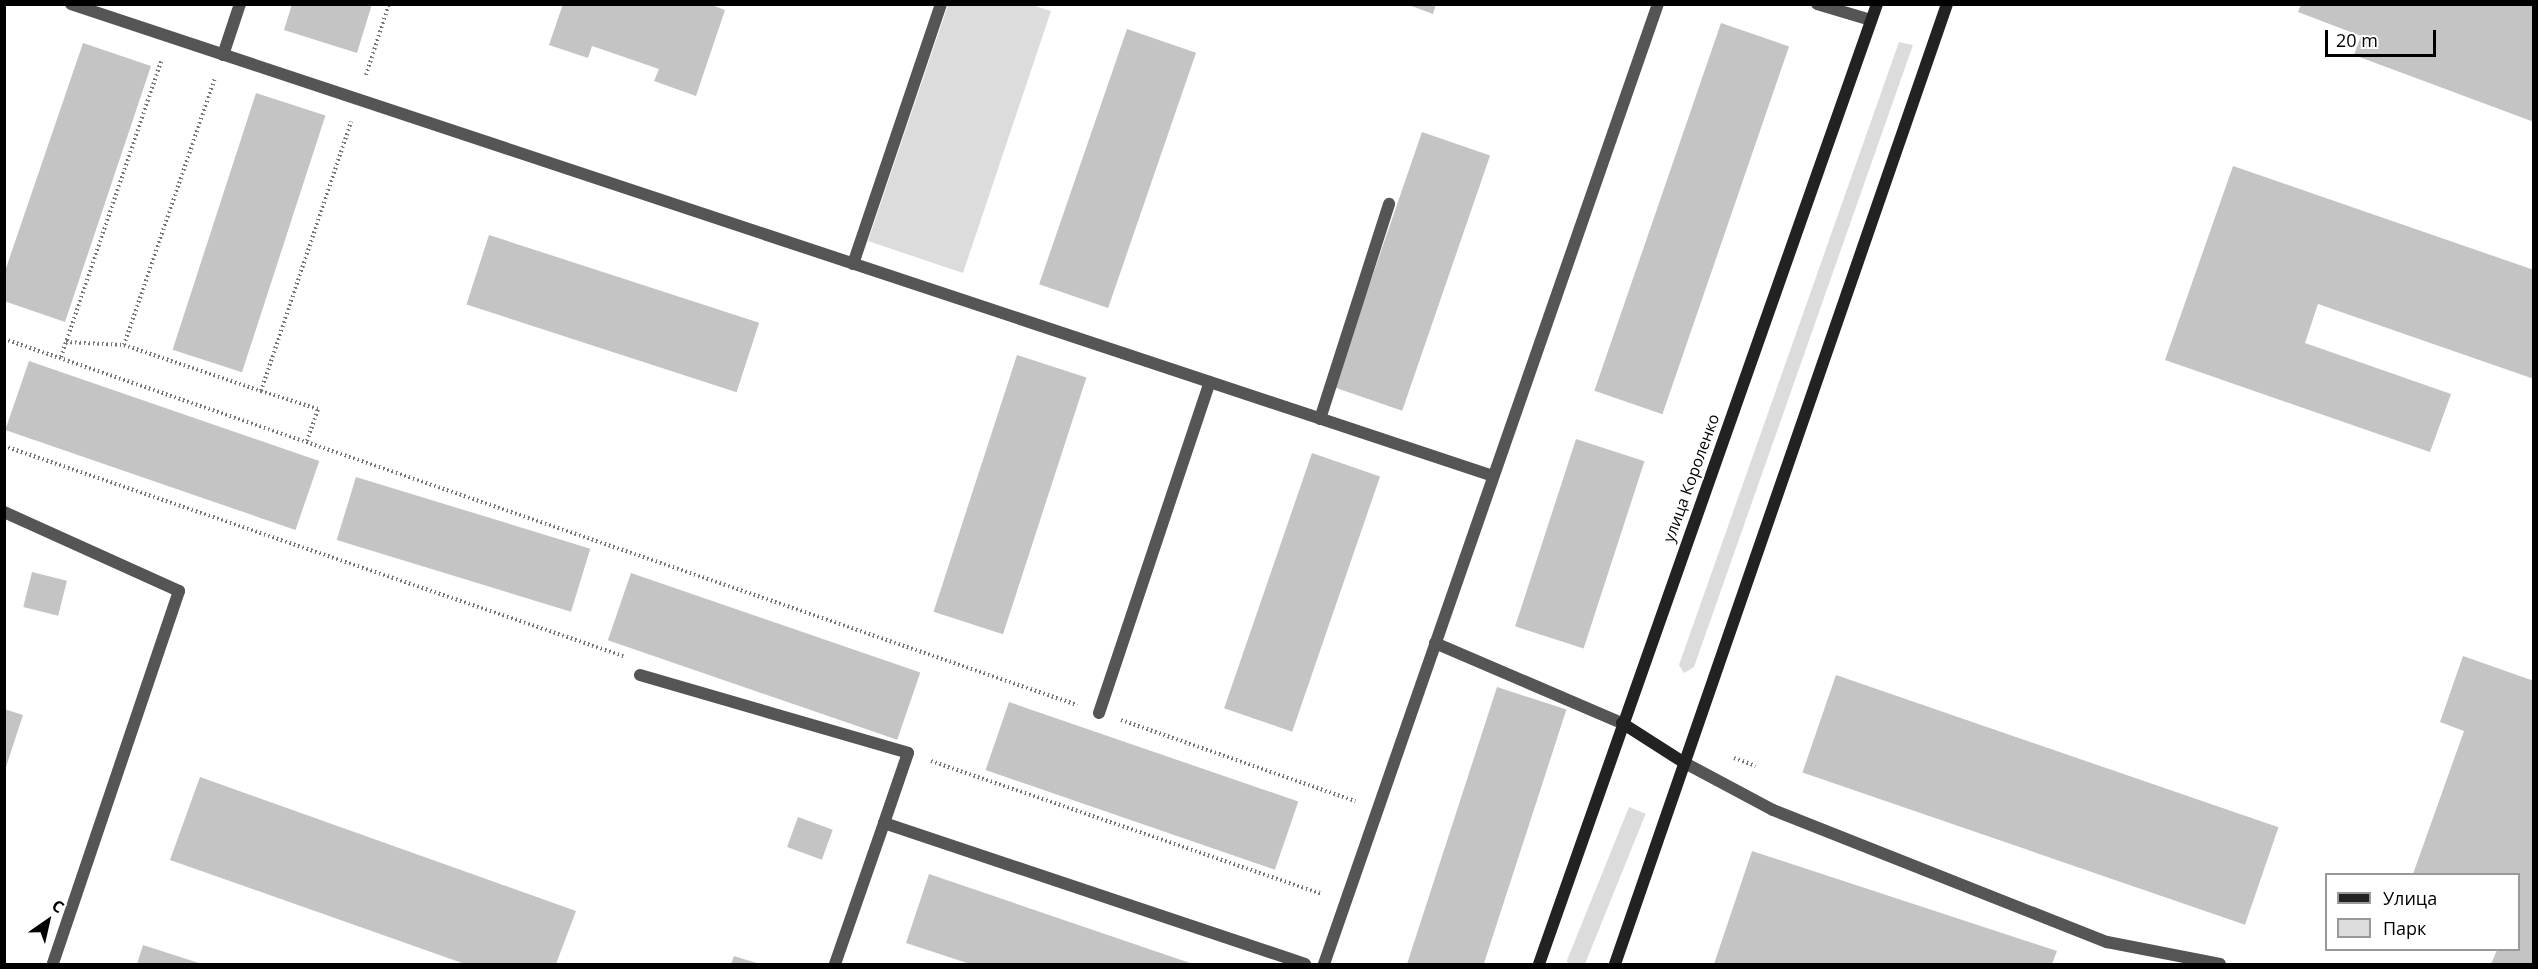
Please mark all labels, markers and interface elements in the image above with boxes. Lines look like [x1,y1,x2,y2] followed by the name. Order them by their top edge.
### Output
[2328,18,2439,56] scale bar
[2336,28,2378,52] text: 20 m
[1659,411,1723,545] street label: улица Короленко
[2325,873,2520,951] legend
[2383,886,2437,910] text: Улица
[18,891,78,951] north arrow
[48,894,68,918] text: С
[2383,916,2426,940] text: Парк

